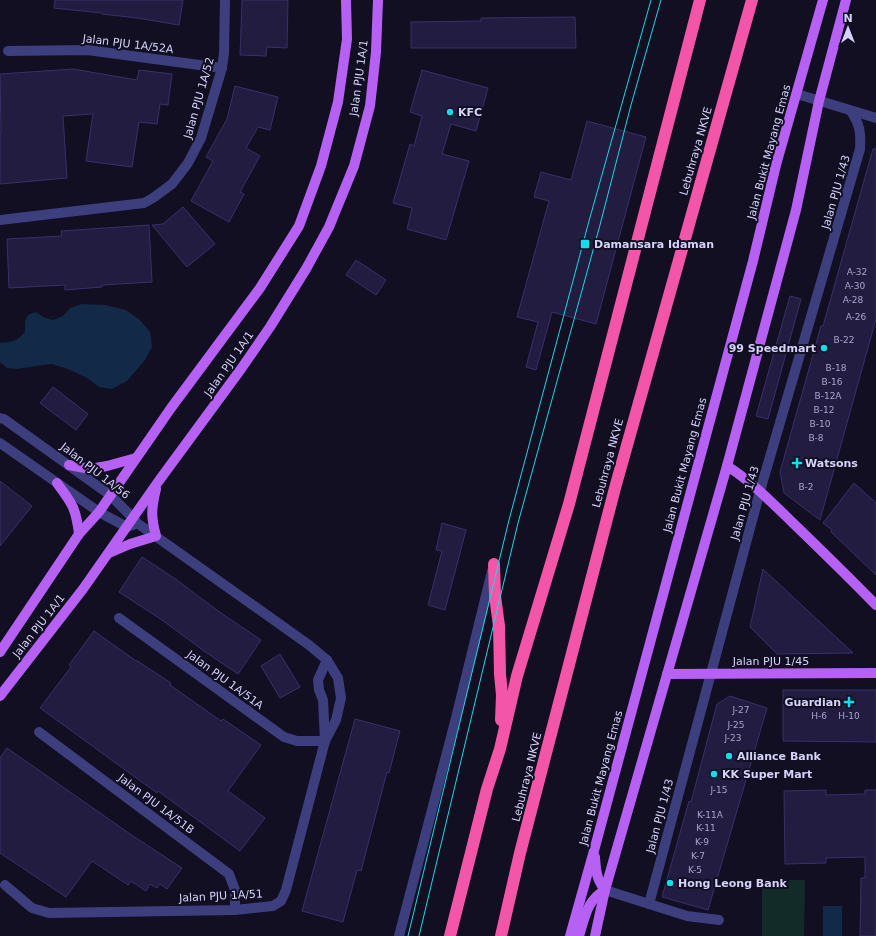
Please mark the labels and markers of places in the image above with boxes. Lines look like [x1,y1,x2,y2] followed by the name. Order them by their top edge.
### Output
[458,106,482,119] place label: KFC
[445,107,455,117] marker: KFC
[579,238,591,250] marker: Damansara Idaman
[594,238,714,251] place label: Damansara Idaman
[729,342,816,355] place label: 99 Speedmart
[819,343,829,353] marker: 99 Speedmart
[805,457,858,470] place label: Watsons
[792,458,802,468] marker: Watsons
[784,696,841,709] place label: Guardian
[844,697,854,707] marker: Guardian
[737,750,822,763] place label: Alliance Bank
[724,751,734,761] marker: Alliance Bank
[722,768,812,781] place label: KK Super Mart
[709,769,719,779] marker: KK Super Mart
[678,877,787,890] place label: Hong Leong Bank
[665,878,675,888] marker: Hong Leong Bank

